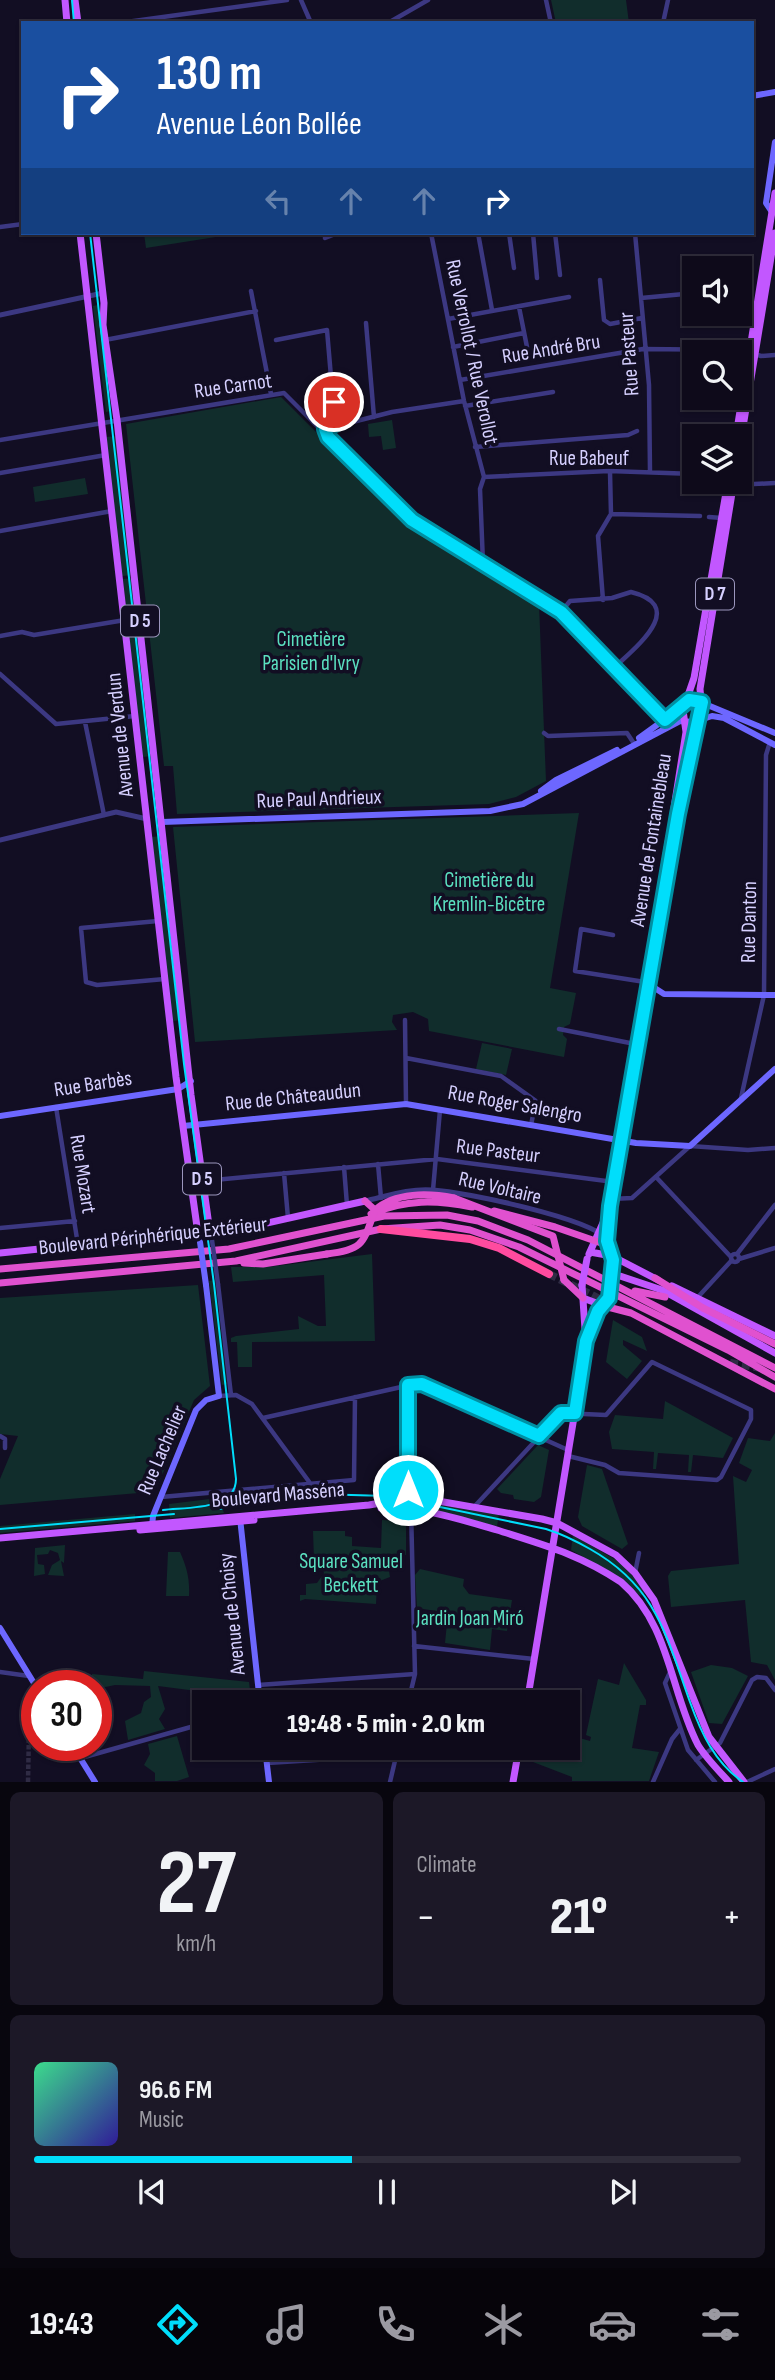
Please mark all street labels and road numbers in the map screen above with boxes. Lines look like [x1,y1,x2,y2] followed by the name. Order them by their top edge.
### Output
[440,257,504,447] street label: Rue Verrollot / Rue Verollot
[614,311,644,397] street label: Rue Pasteur
[500,329,602,369] street label: Rue André Bru
[192,368,274,404] street label: Rue Carnot
[549,446,630,471] street label: Rue Babeuf
[696,579,734,610] road number: D 7
[121,606,159,636] road number: D 5
[101,672,139,799] street label: Avenue de Verdun
[625,752,677,929] street label: Avenue de Fontainebleau
[256,784,382,814] street label: Rue Paul Andrieux
[736,881,762,963] street label: Rue Danton
[52,1066,134,1102] street label: Rue Barbès
[224,1077,362,1117] street label: Rue de Châteaudun
[446,1080,584,1128] street label: Rue Roger Salengro
[64,1133,102,1215] street label: Rue Mozart
[455,1133,541,1169] street label: Rue Pasteur
[183,1163,221,1194] road number: D 5
[456,1166,544,1210] street label: Rue Voltaire
[38,1212,268,1260] street label: Boulevard Périphérique Extérieur
[132,1402,192,1498] street label: Rue Lachelier
[210,1477,346,1513] street label: Boulevard Masséna
[213,1552,251,1677] street label: Avenue de Choisy

